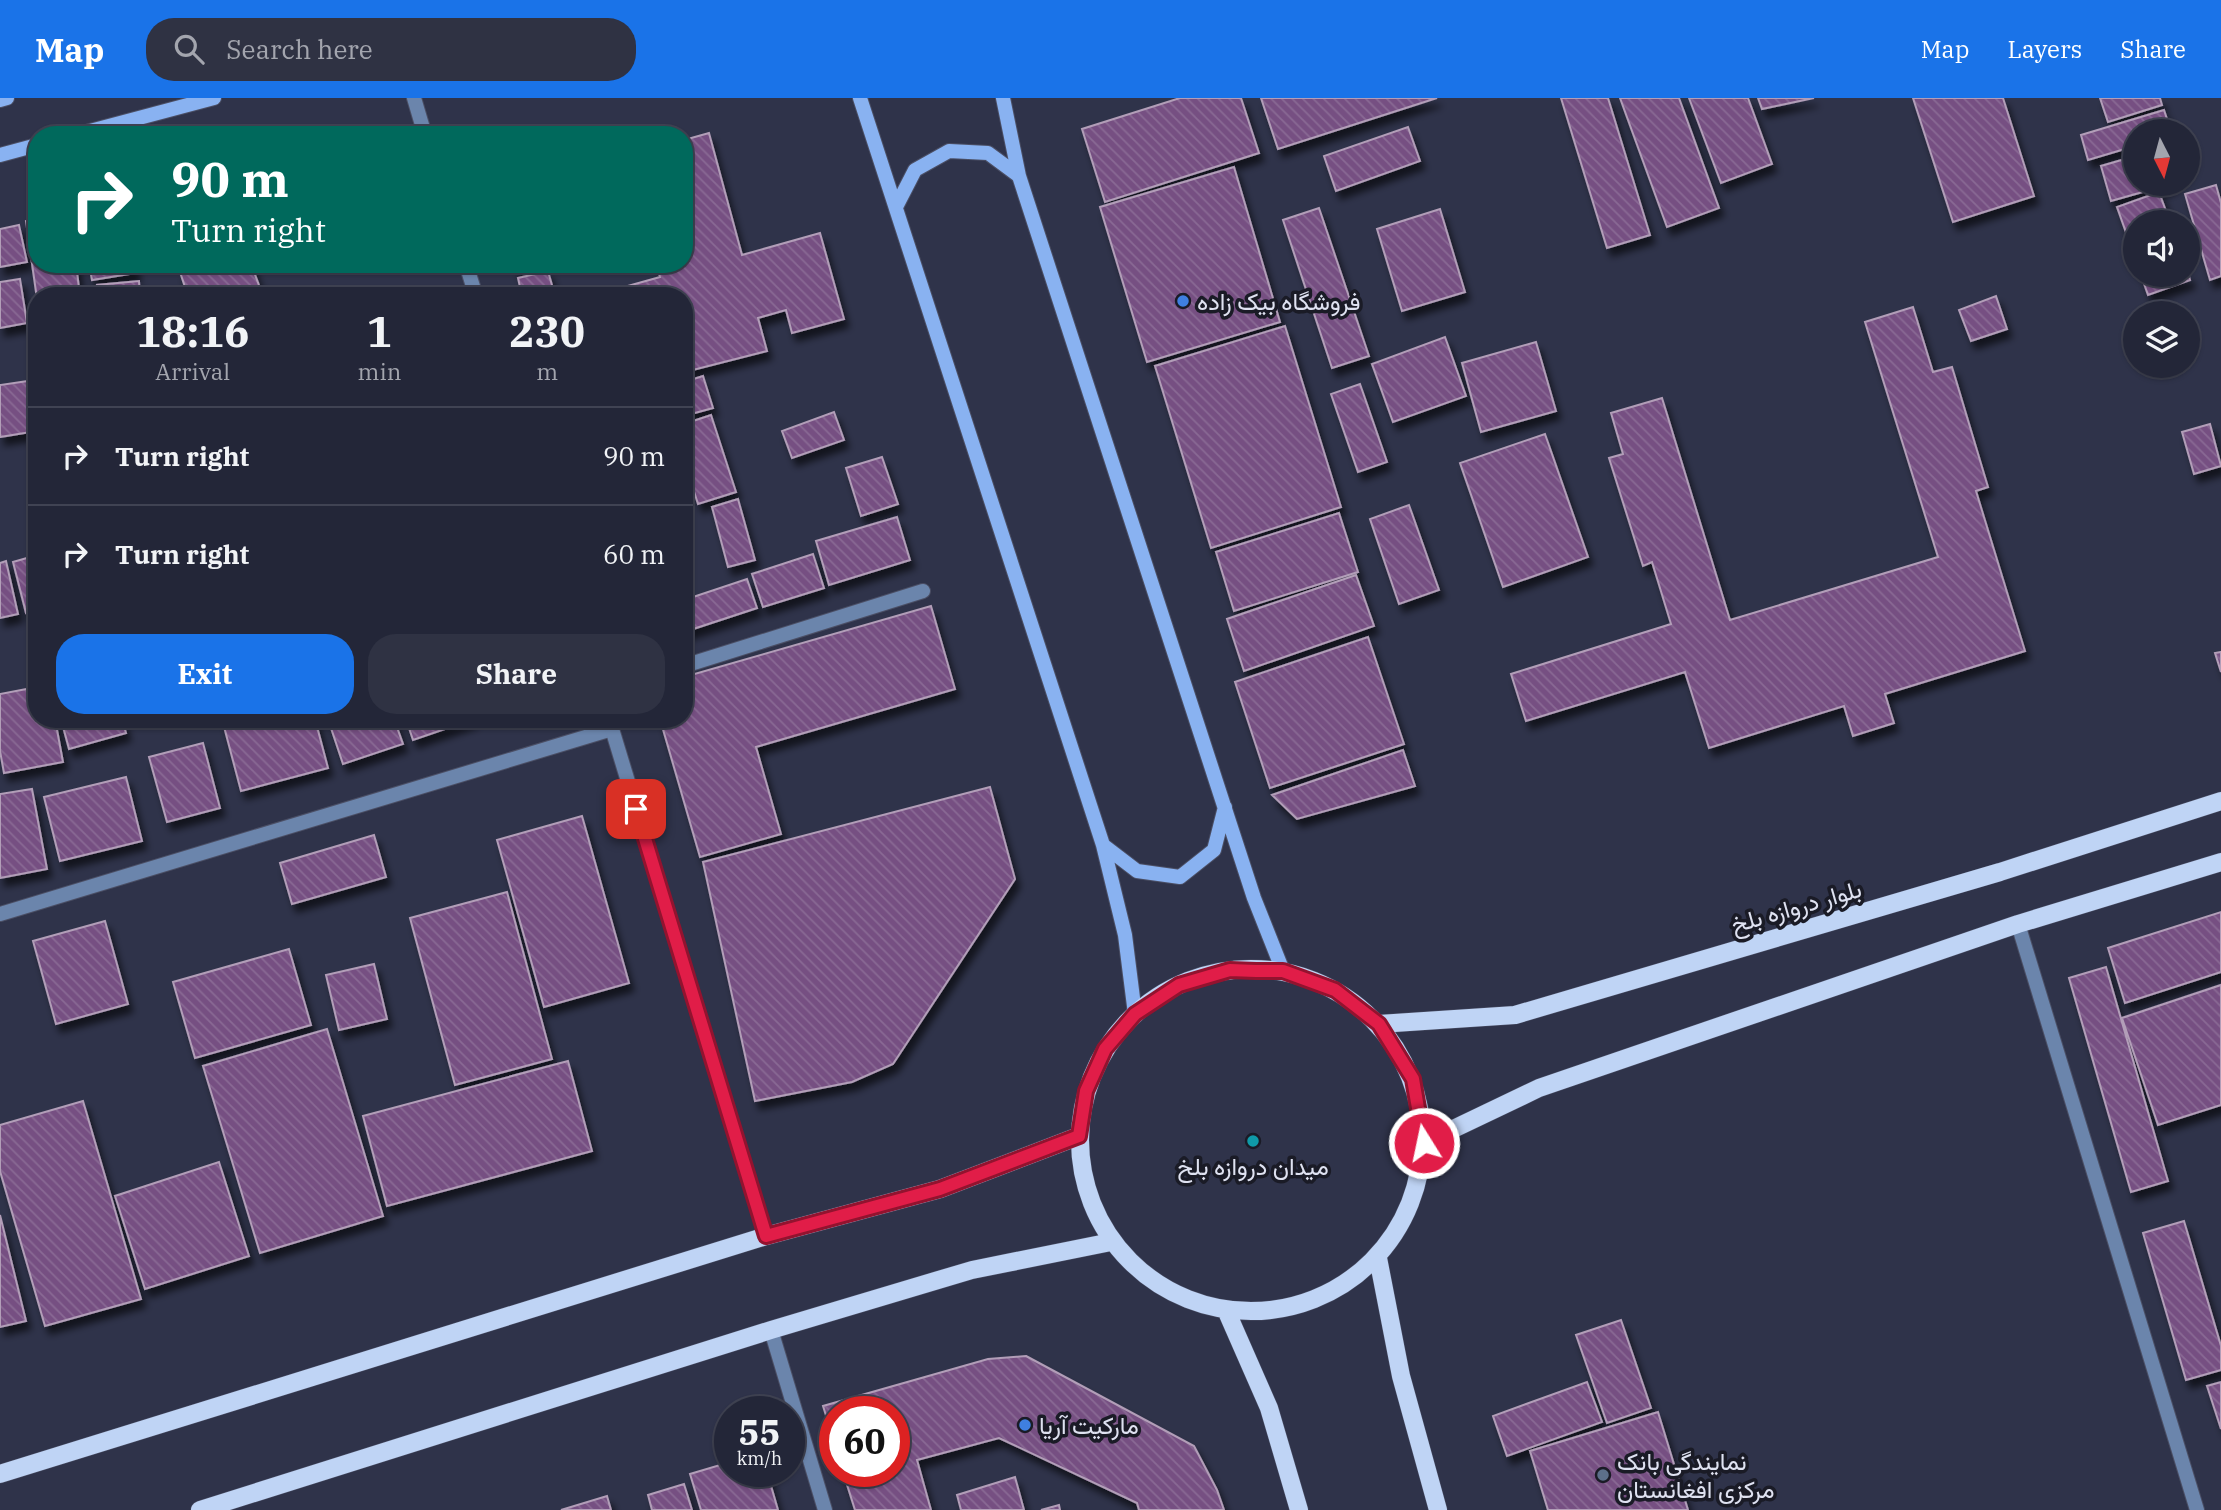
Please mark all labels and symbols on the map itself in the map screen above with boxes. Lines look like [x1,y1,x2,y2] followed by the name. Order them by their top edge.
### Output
[2123,119,2200,196] north arrow
[1197,285,1361,317] place label: فروشگاه بیک زاده
[1175,293,1191,309] marker: فروشگاه بیک زاده
[606,779,666,839] pin
[1727,872,1866,942] street label: بلوار دروازه بلخ
[1387,1106,1461,1180] position arrow
[1245,1133,1261,1149] marker: میدان دروازه بلخ
[1177,1150,1329,1184] place label: میدان دروازه بلخ
[819,1396,910,1487] speed limit sign: 60
[1039,1409,1139,1441] place label: مارکیت آریا
[1017,1417,1033,1433] marker: مارکیت آریا
[1617,1445,1775,1505] place label: نمایندگی بانک مرکزی افغانستان
[1595,1467,1611,1483] marker: نمایندگی بانک مرکزی افغانستان

